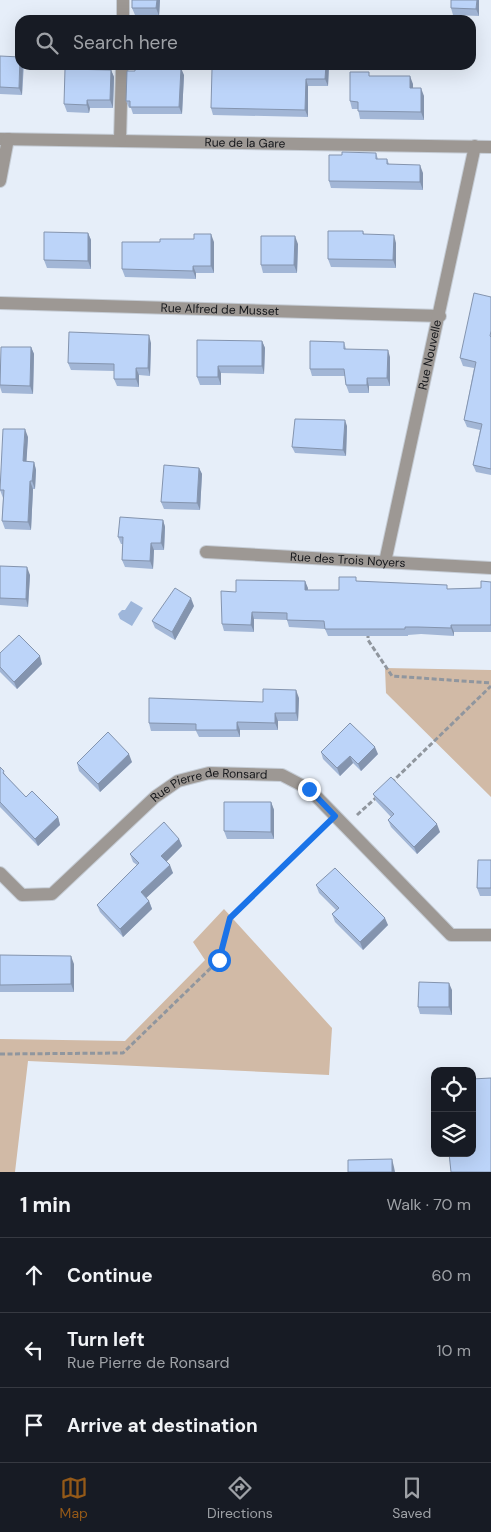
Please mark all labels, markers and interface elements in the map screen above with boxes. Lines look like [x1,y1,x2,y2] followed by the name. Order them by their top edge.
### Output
[15,15,476,70] search box
[33,29,61,57] icon: search
[73,30,178,55] text: Search here
[204,134,286,152] street label: Rue de la Gare
[160,300,280,319] street label: Rue Alfred de Musset
[414,318,445,391] street label: Rue Nouvelle
[290,549,406,571] street label: Rue des Trois Noyers
[147,764,268,805] street label: Rue Pierre de Ronsard
[298,778,321,801] route end
[208,949,231,972] route start
[431,1067,476,1157] map controls
[431,1067,476,1112] button: locate
[431,1112,476,1157] button: layers
[20,1191,71,1219] text: 1 min
[387,1194,471,1215] text: Walk · 70 m
[20,1261,48,1289] icon: ahead
[67,1263,153,1288] text: Continue
[431,1265,471,1286] text: 60 m
[67,1327,145,1352] text: Turn left
[20,1336,48,1364] icon: left
[437,1340,471,1361] text: 10 m
[67,1352,230,1373] text: Rue Pierre de Ronsard
[20,1411,48,1439] icon: arrive
[67,1413,258,1438] text: Arrive at destination
[60,1474,88,1522] tab: Map
[207,1474,273,1522] tab: Directions
[392,1474,431,1522] tab: Saved

